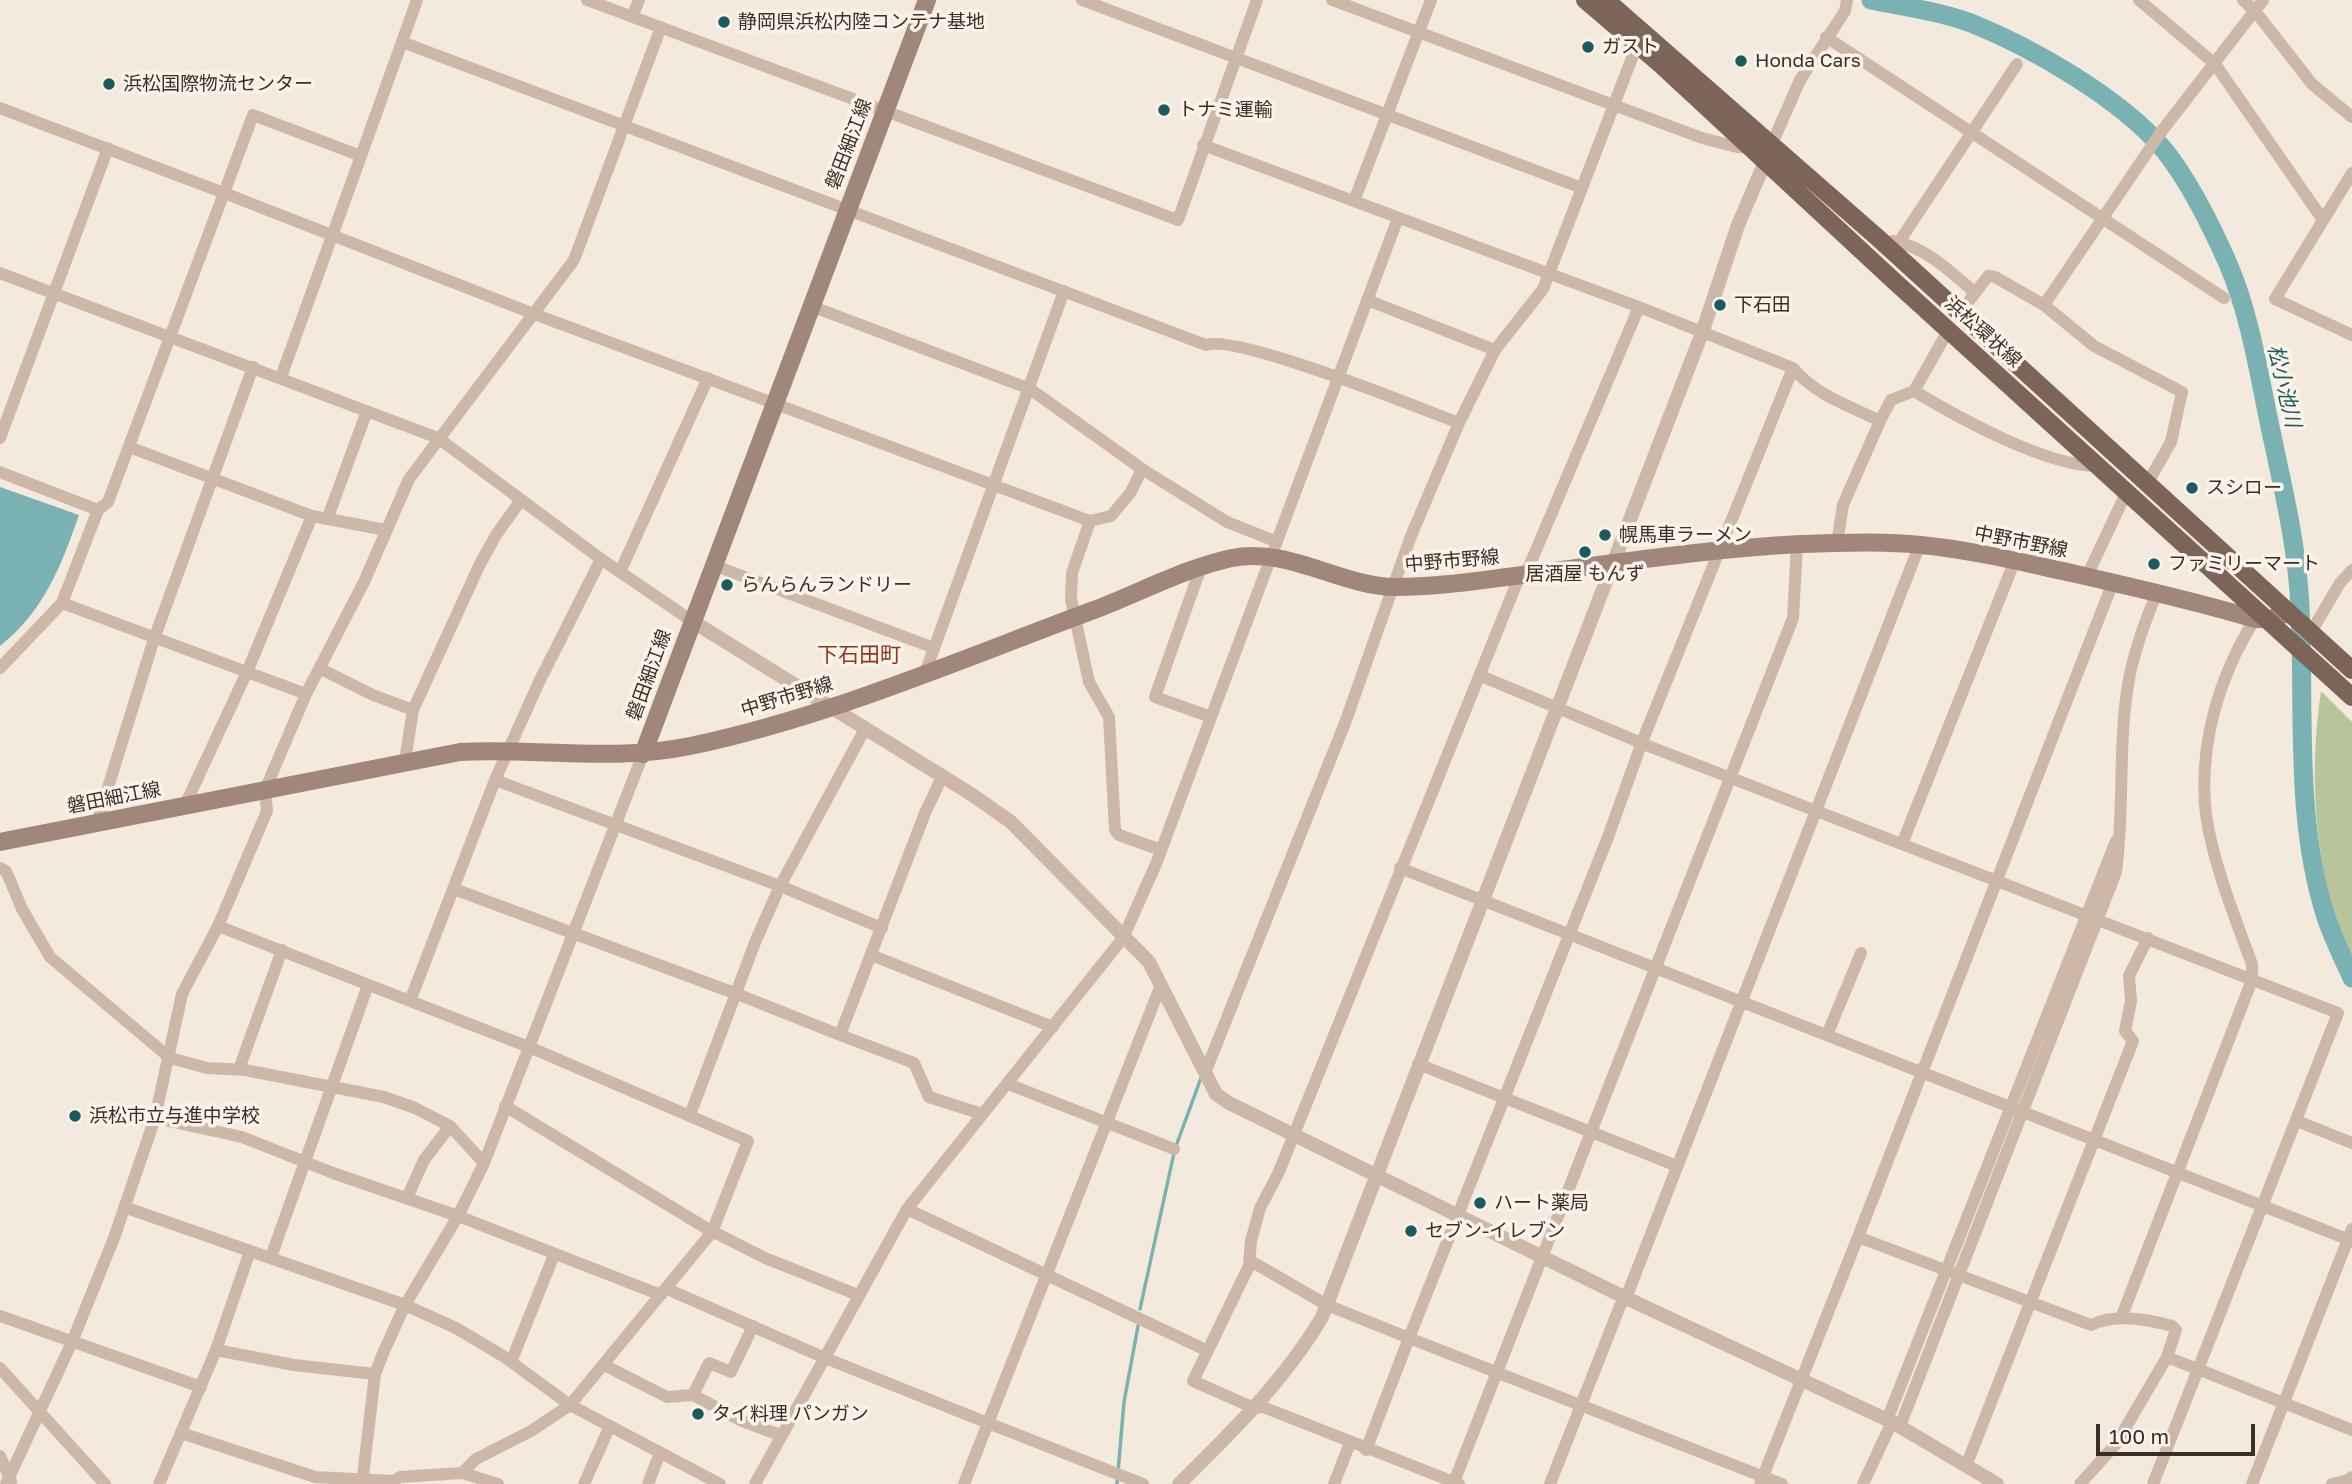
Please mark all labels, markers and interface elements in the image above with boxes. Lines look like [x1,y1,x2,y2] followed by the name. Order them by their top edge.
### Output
[738,11,985,33] place label: 静岡県浜松内陸コンテナ基地
[716,14,732,30] marker: 静岡県浜松内陸コンテナ基地
[1602,36,1659,58] place label: ガスト
[1580,39,1596,55] marker: ガスト
[1755,50,1861,72] place label: Honda Cars
[1733,53,1749,69] marker: Honda Cars
[123,73,313,95] place label: 浜松国際物流センター
[101,76,117,92] marker: 浜松国際物流センター
[821,96,877,192] street label: 磐田細江線
[1178,99,1273,121] place label: トナミ運輸
[1156,102,1172,118] marker: トナミ運輸
[1940,292,2026,372] street label: 浜松環状線
[1734,294,1791,316] place label: 下石田
[1712,297,1728,313] marker: 下石田
[2262,342,2306,430] water label: 松小池川
[2206,477,2282,499] place label: スシロー
[2184,480,2200,496] marker: スシロー
[1972,522,2070,562] street label: 中野市野線
[1619,524,1752,546] place label: 幌馬車ラーメン
[1597,527,1613,543] marker: 幌馬車ラーメン
[1577,544,1593,560] marker: 居酒屋 もんず
[1404,546,1500,576] street label: 中野市野線
[2168,553,2320,575] place label: ファミリーマート
[2146,556,2162,572] marker: ファミリーマート
[1526,563,1644,585] place label: 居酒屋 もんず
[741,574,912,596] place label: らんらんランドリー
[719,577,735,593] marker: らんらんランドリー
[622,626,676,724] street label: 磐田細江線
[817,642,901,668] district label: 下石田町
[738,672,836,722] street label: 中野市野線
[65,778,163,818] street label: 磐田細江線
[89,1105,260,1127] place label: 浜松市立与進中学校
[67,1108,83,1124] marker: 浜松市立与進中学校
[1494,1192,1589,1214] place label: ハート薬局
[1472,1195,1488,1211] marker: ハート薬局
[1425,1220,1565,1242] place label: セブン-イレブン
[1403,1223,1419,1239] marker: セブン-イレブン
[712,1403,869,1425] place label: タイ料理 パンガン
[690,1406,706,1422] marker: タイ料理 パンガン
[2100,1410,2259,1454] scale bar
[2109,1423,2169,1449] text: 100 m

